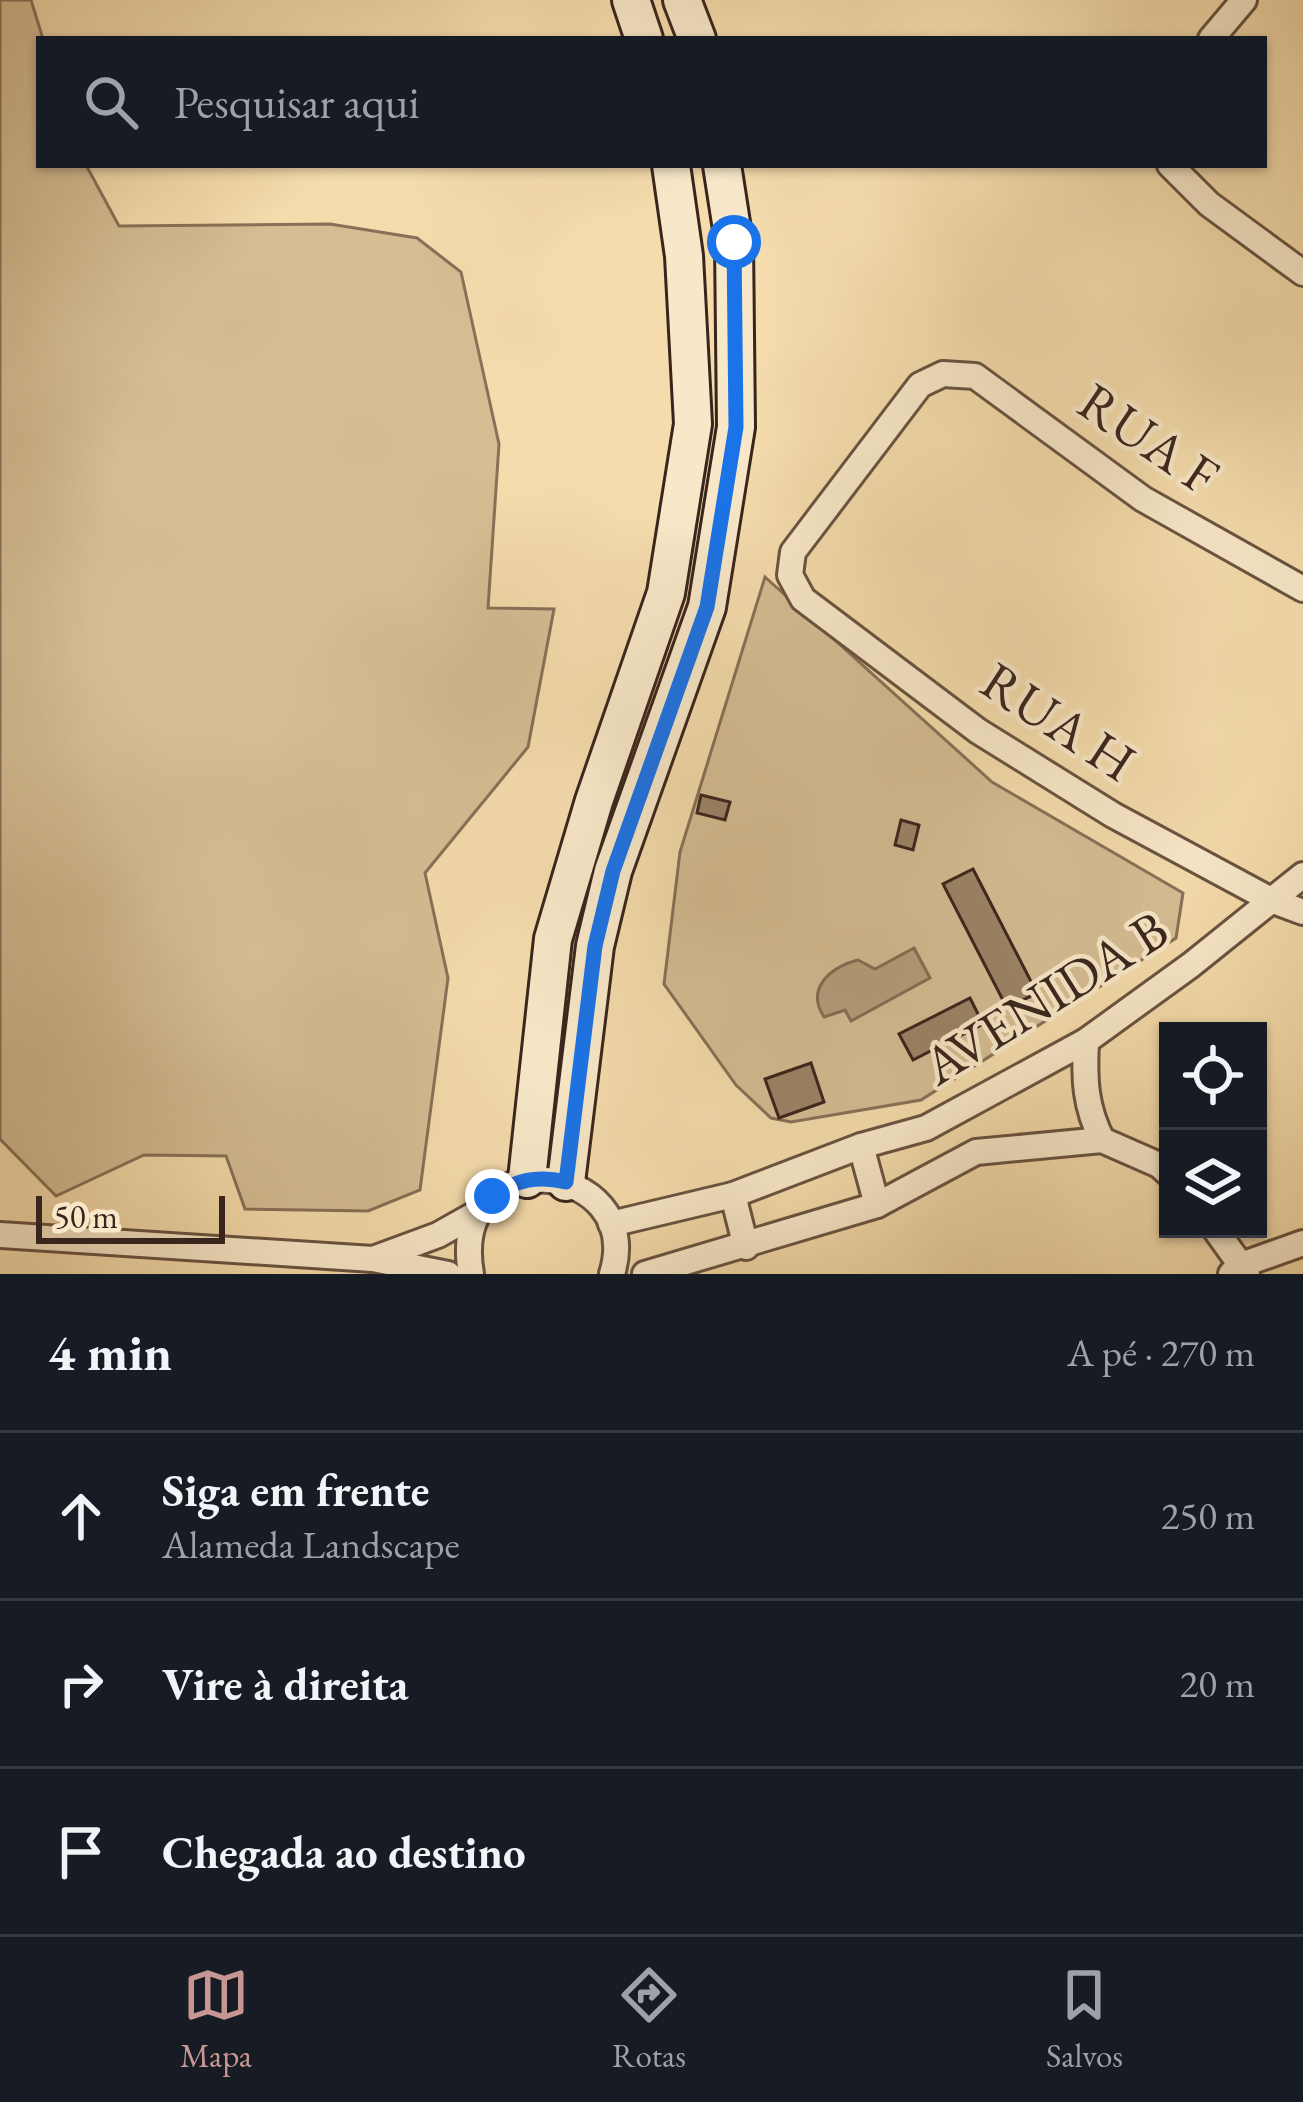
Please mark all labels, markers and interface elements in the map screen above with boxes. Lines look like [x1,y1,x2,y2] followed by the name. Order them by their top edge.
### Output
[36,36,1267,168] search box
[78,69,144,135] icon: search
[174,73,420,131] text: Pesquisar aqui
[707,215,761,269] route start
[1066,366,1232,510] street label: RUA F
[969,645,1149,797] street label: RUA H
[908,894,1181,1101] street label: AVENIDA B
[1159,1022,1267,1238] map controls
[1159,1022,1267,1130] button: locate
[1159,1130,1267,1238] button: layers
[465,1169,519,1223] route end
[36,1190,225,1243] scale bar
[54,1195,118,1238] text: 50 m
[48,1319,172,1385] text: 4 min
[1067,1327,1255,1378] text: A pé · 270 m
[162,1461,430,1519] text: Siga em frente
[48,1483,114,1549] icon: ahead
[1161,1490,1255,1541] text: 250 m
[162,1519,460,1570] text: Alameda Landscape
[48,1651,114,1717] icon: right
[162,1655,409,1713] text: Vire à direita
[1179,1658,1255,1709] text: 20 m
[48,1819,114,1885] icon: arrive
[162,1823,526,1881] text: Chegada ao destino
[180,1962,252,2077] tab: Mapa
[612,1962,686,2077] tab: Rotas
[1046,1962,1123,2077] tab: Salvos

